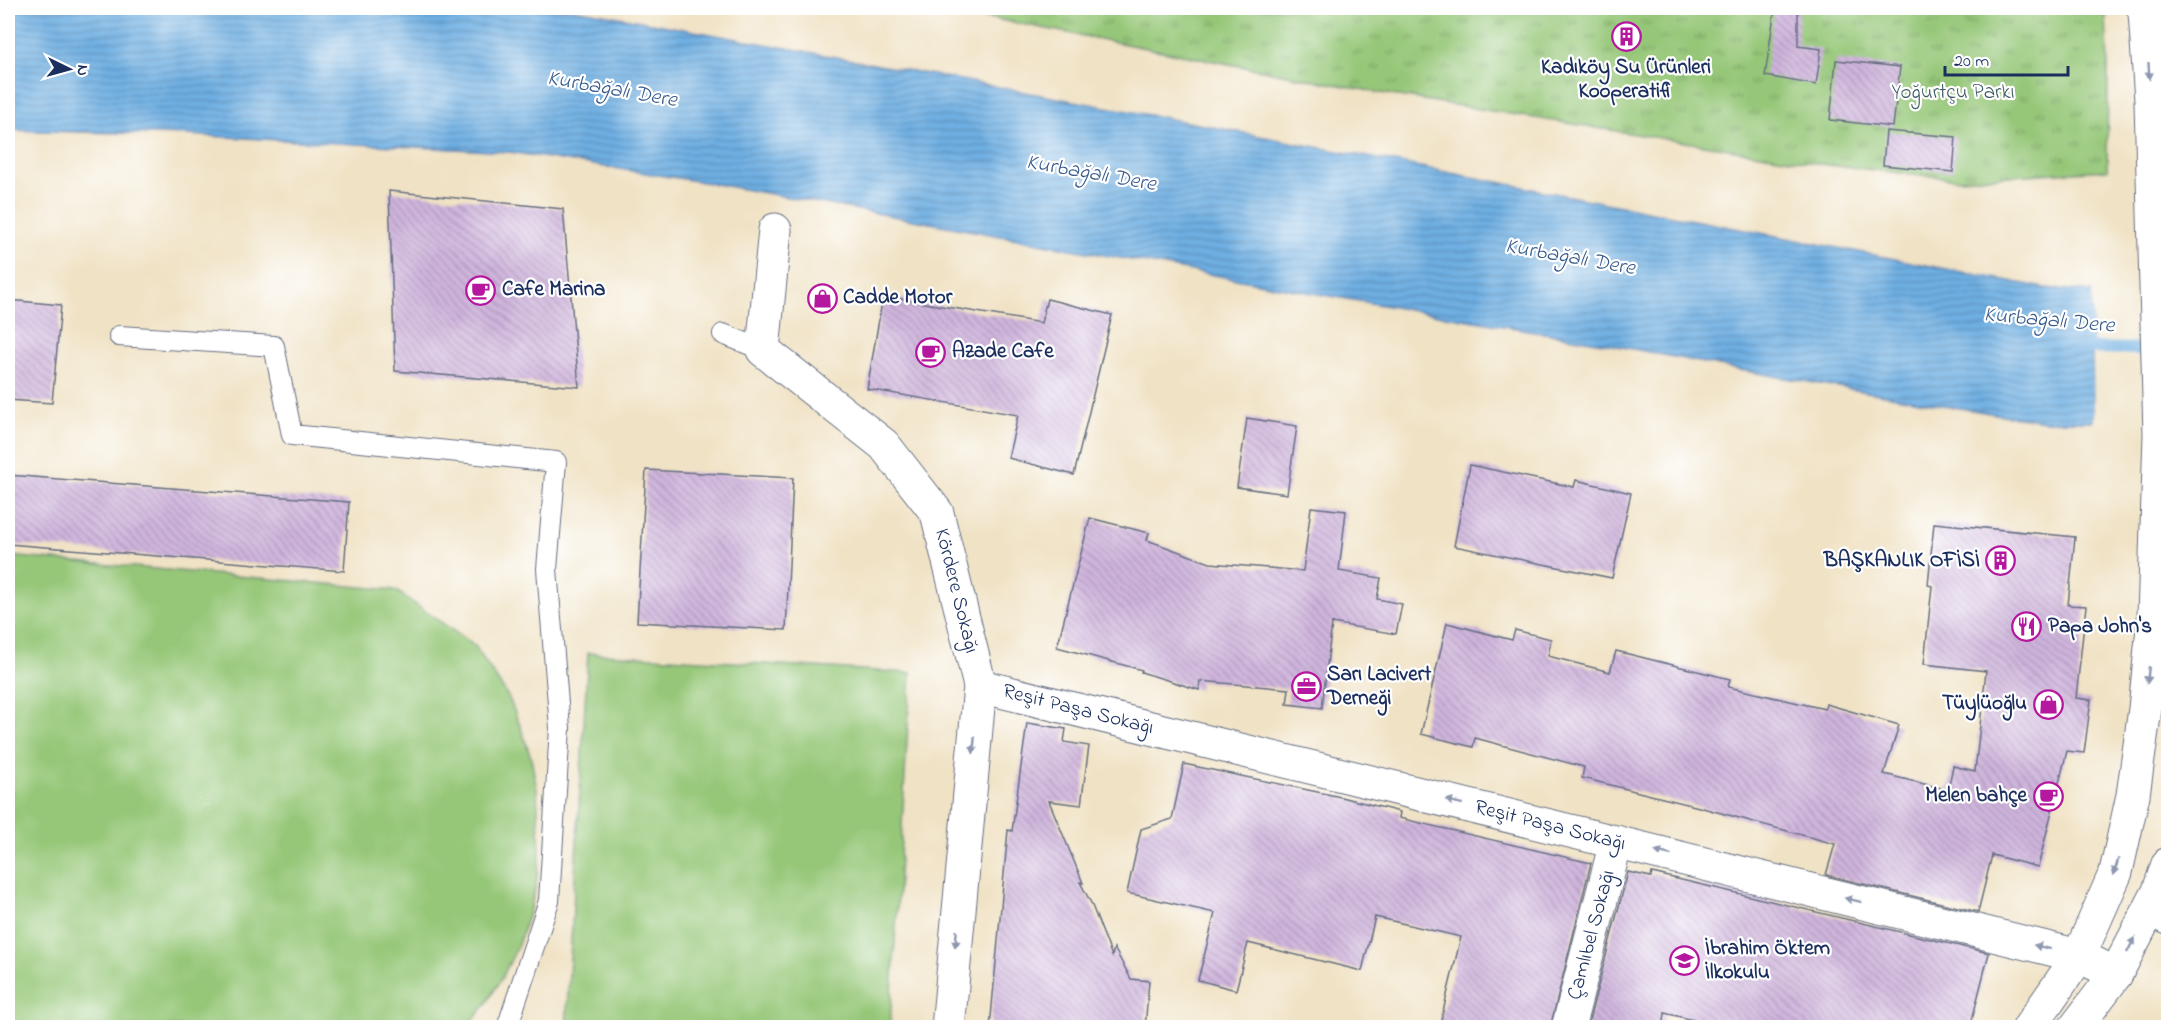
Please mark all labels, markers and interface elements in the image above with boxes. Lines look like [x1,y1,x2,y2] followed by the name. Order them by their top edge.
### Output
[1610,21,1642,53] building icon: Kadıköy Su Ürünleri Kooperatifi
[39,39,99,99] north arrow
[1945,39,2068,77] scale bar
[1954,49,1989,75] text: 20 m
[1541,53,1711,107] place label: Kadıköy Su Ürünleri Kooperatifi
[2144,61,2154,80] one-way arrow
[545,63,680,117] water label: Kurbağalı Dere
[70,64,94,77] text: N
[1891,78,2015,110] park label: Yoğurtçu Parkı
[1024,147,1159,201] water label: Kurbağalı Dere
[1503,231,1638,285] water label: Kurbağalı Dere
[465,274,497,306] cafe icon: Cafe Marina
[502,275,605,305] place label: Cafe Marina
[806,282,838,314] shop icon: Cadde Motor
[843,283,953,313] place label: Cadde Motor
[1982,299,2117,343] water label: Kurbağalı Dere
[915,336,947,368] cafe icon: Azade Cafe
[952,337,1054,367] place label: Azade Cafe
[924,525,986,657] street label: Kördere Sokağı
[1985,545,2017,577] building icon: BAŞKANLIK OFİSİ
[1823,546,1980,576] place label: BAŞKANLIK OFİSİ
[2011,611,2043,643] restaurant icon: Papa John's
[2048,612,2152,642] place label: Papa John's
[1326,660,1432,716] place label: Sarı Lacivert Derneği
[2144,666,2153,685] one-way arrow
[1290,671,1322,703] office icon: Sarı Lacivert Derneği
[999,677,1157,745] street label: Reşit Paşa Sokağı
[2032,688,2064,720] shop icon: Tüylüoğlu
[1942,689,2027,721] place label: Tüylüoğlu
[969,735,979,754] one-way arrow
[2032,780,2064,812] cafe icon: Melen bahçe
[1925,781,2028,811] place label: Melen bahçe
[1471,793,1629,861] street label: Reşit Paşa Sokağı
[1444,797,1463,807] one-way arrow
[1654,848,1672,858] one-way arrow
[2111,858,2120,876] one-way arrow
[1560,867,1626,1004] street label: Çamlıbel Sokağı
[1843,895,1862,905] one-way arrow
[951,929,961,948] one-way arrow
[1705,934,1830,988] place label: İbrahim Öktem İlkokulu
[2127,936,2136,953] one-way arrow
[2033,942,2051,952] one-way arrow
[1668,945,1700,977] school or university icon: İbrahim Öktem İlkokulu

